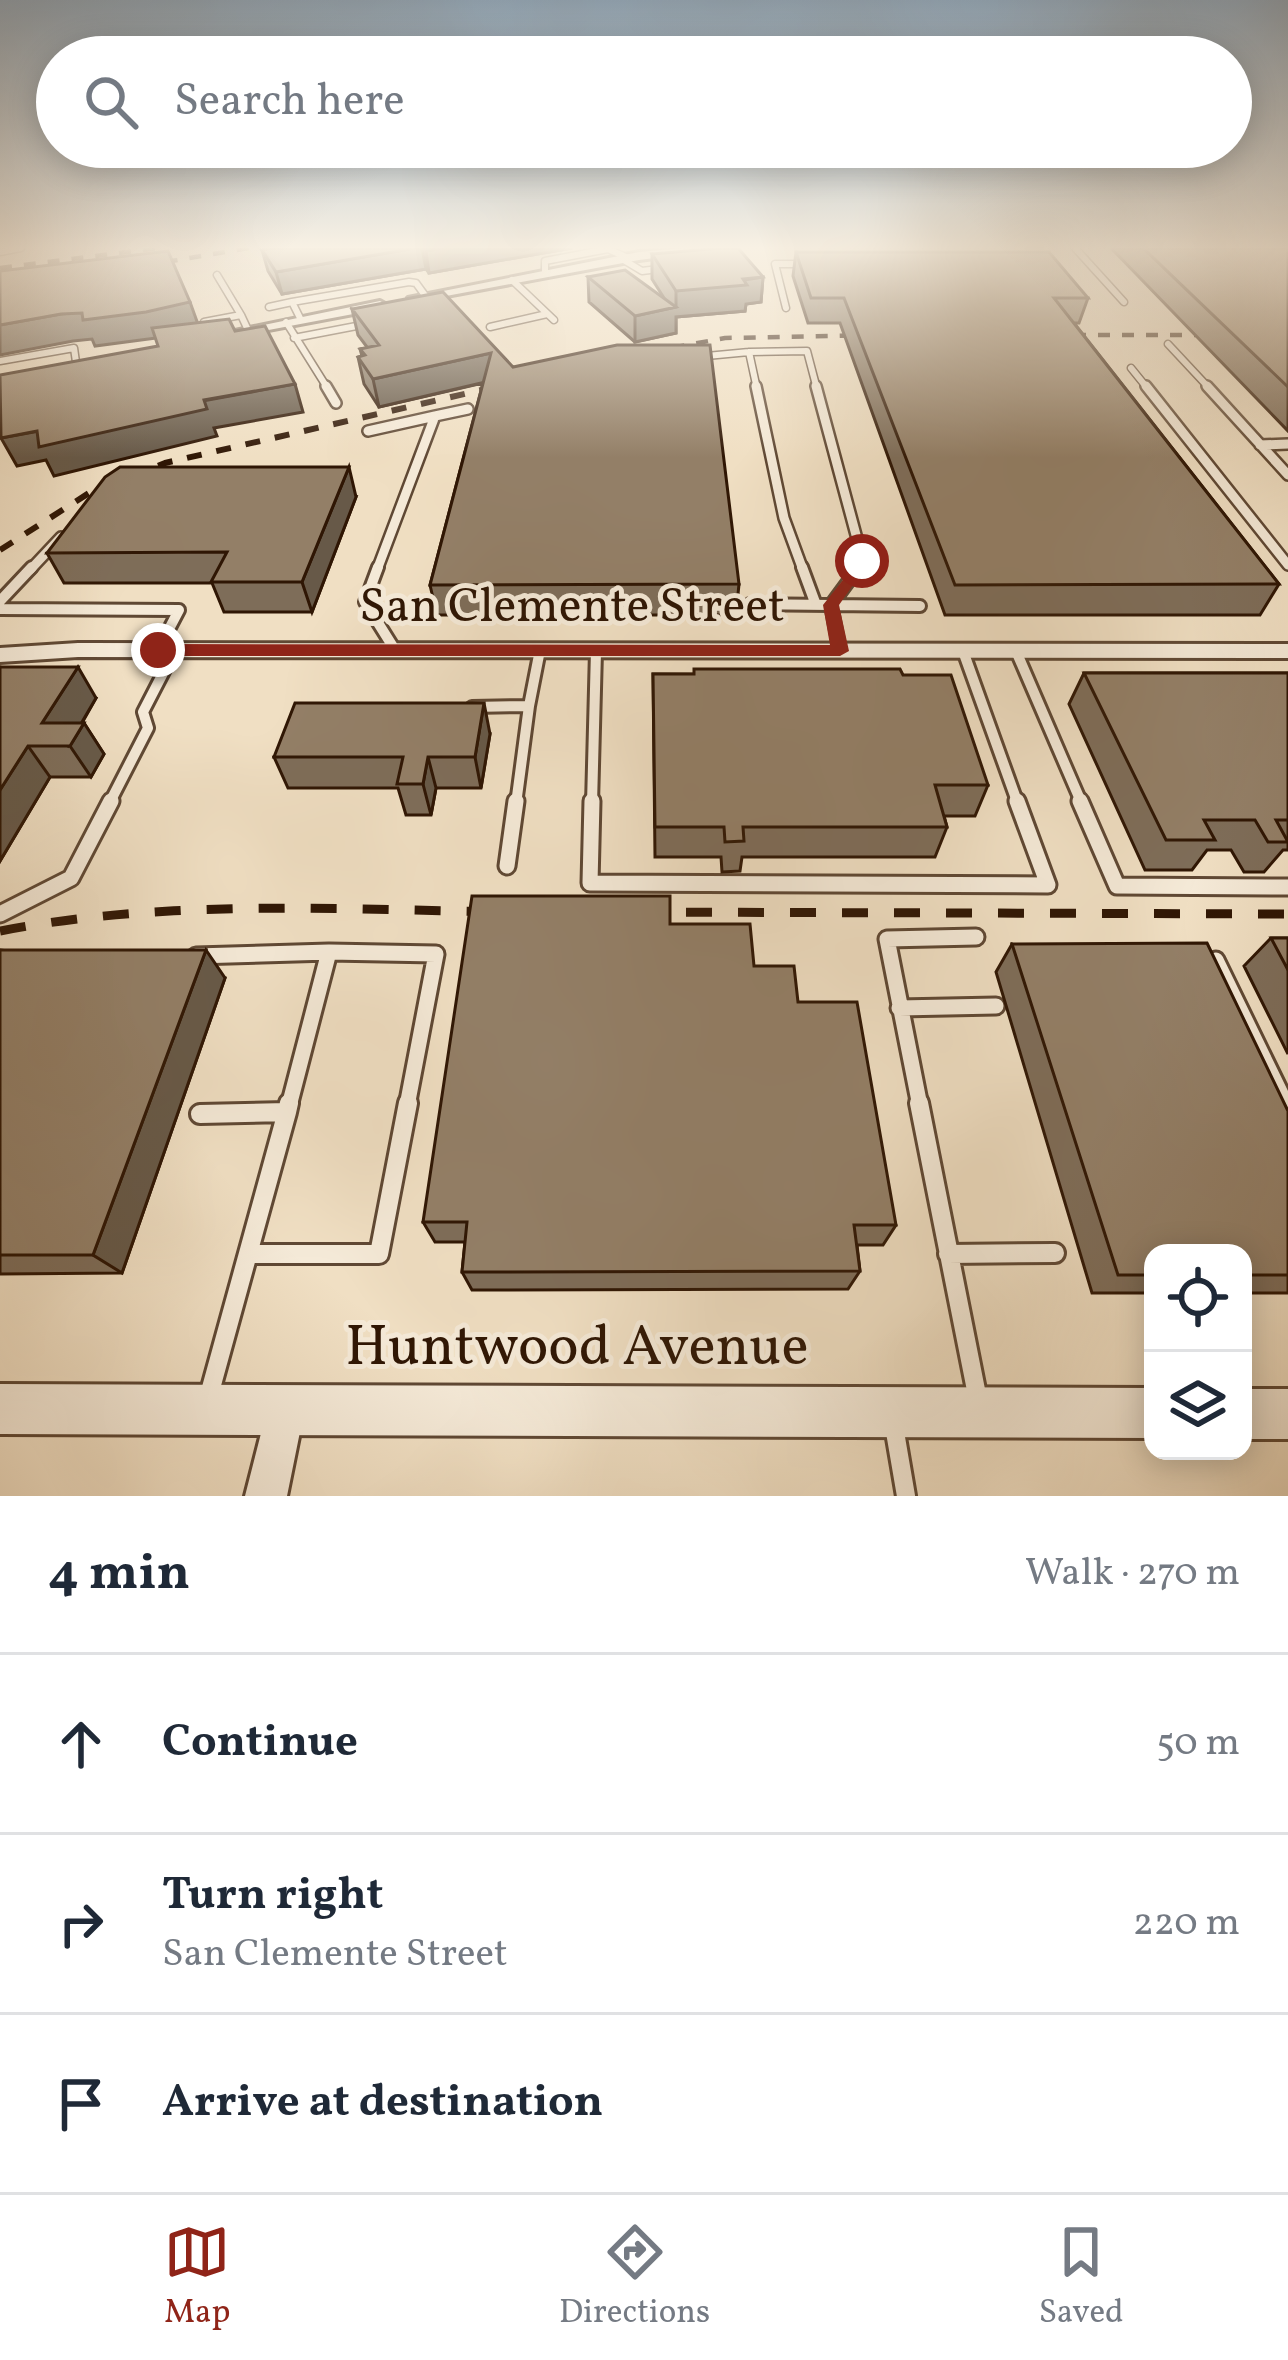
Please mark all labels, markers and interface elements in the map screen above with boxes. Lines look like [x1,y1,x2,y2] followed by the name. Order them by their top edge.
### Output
[36,36,1252,168] search box
[78,69,144,135] icon: search
[174,71,405,134] text: Search here
[835,534,889,588] route start
[359,575,785,642] street label: San Clemente Street
[131,623,185,677] route end
[1144,1244,1252,1460] map controls
[1144,1244,1252,1352] button: locate
[345,1310,809,1389] street label: Huntwood Avenue
[1144,1352,1252,1460] button: layers
[48,1539,190,1610] text: 4 min
[1025,1547,1240,1601] text: Walk · 270 m
[48,1711,114,1777] icon: ahead
[162,1712,358,1775] text: Continue
[1156,1717,1240,1771] text: 50 m
[162,1865,383,1928] text: Turn right
[48,1891,114,1957] icon: right
[1133,1897,1240,1951] text: 220 m
[162,1928,508,1982] text: San Clemente Street
[48,2071,114,2137] icon: arrive
[162,2072,603,2135] text: Arrive at destination
[164,2219,230,2337] tab: Map
[559,2219,710,2337] tab: Directions
[1039,2219,1124,2337] tab: Saved

